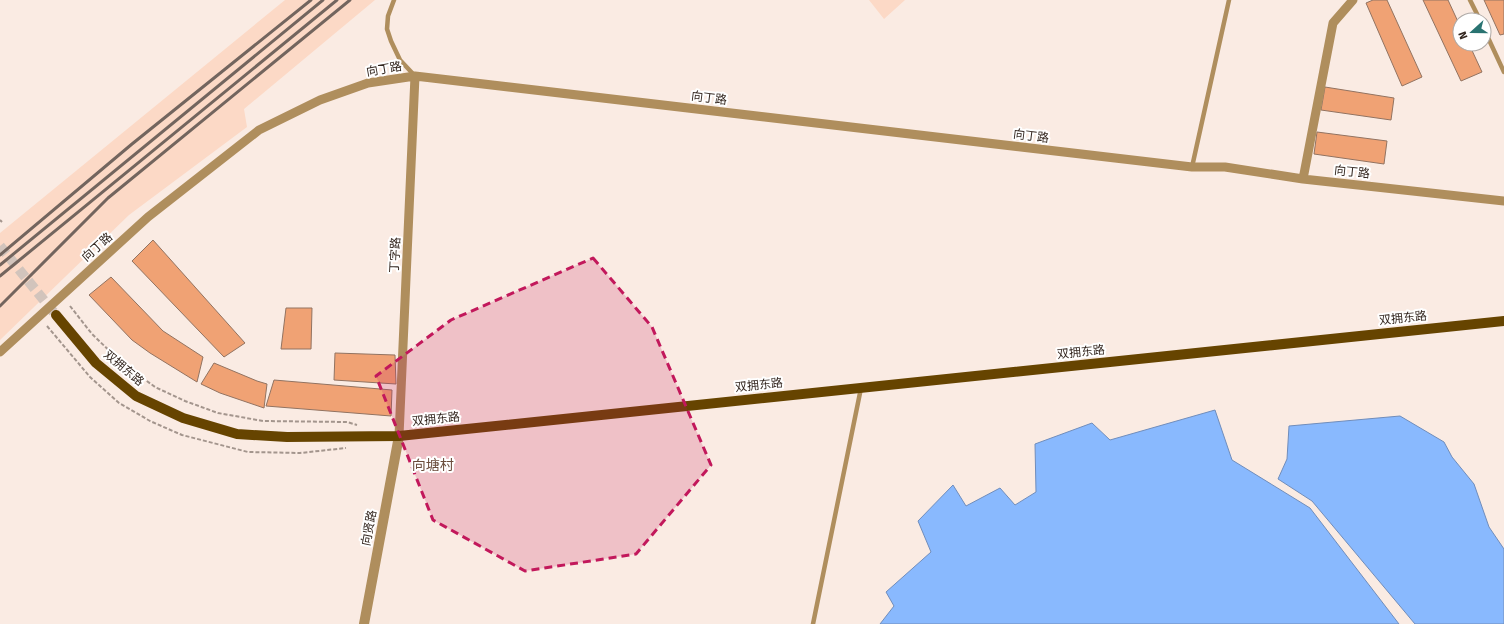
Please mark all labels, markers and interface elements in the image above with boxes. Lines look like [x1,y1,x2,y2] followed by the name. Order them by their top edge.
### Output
[1452,12,1492,52] north arrow
[1456,30,1471,41] text: N
[365,59,403,79] street label: 向丁路
[690,89,728,107] street label: 向丁路
[1012,127,1050,145] street label: 向丁路
[1333,163,1371,181] street label: 向丁路
[79,230,115,264] street label: 向丁路
[387,237,403,273] street label: 丁字路
[1378,309,1428,327] street label: 双拥东路
[1056,343,1106,361] street label: 双拥东路
[101,347,147,389] street label: 双拥东路
[734,376,784,394] street label: 双拥东路
[411,410,461,428] street label: 双拥东路
[412,457,454,474] district label: 向塘村
[359,509,379,547] street label: 向贤路

